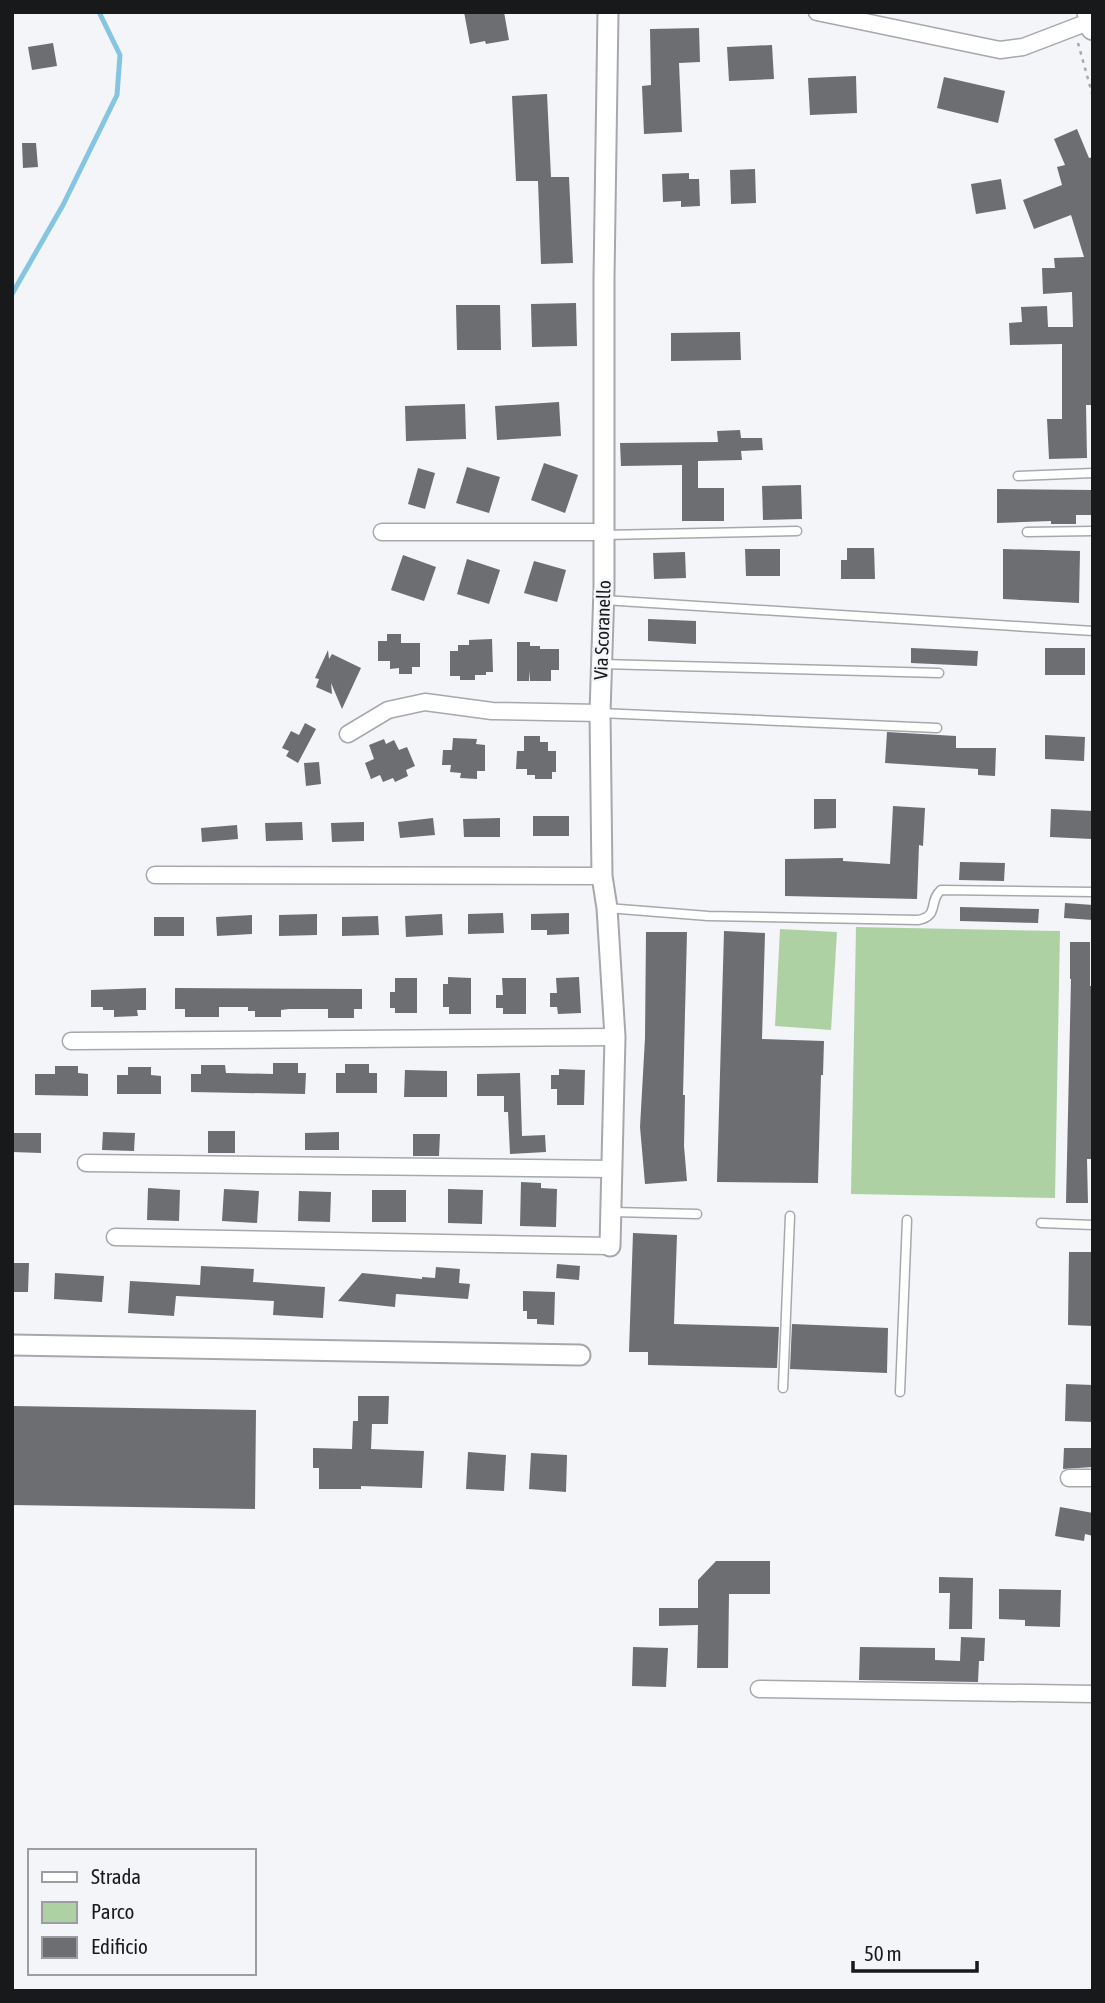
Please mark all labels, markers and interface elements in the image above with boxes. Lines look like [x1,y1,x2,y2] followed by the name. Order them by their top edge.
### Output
[589,580,615,680] street label: Via Scoranello
[28,1849,256,1975] legend
[91,1864,141,1888] text: Strada
[91,1899,134,1923] text: Parco
[853,1930,977,1974] scale bar
[91,1934,148,1958] text: Edificio
[864,1941,902,1965] text: 50 m

